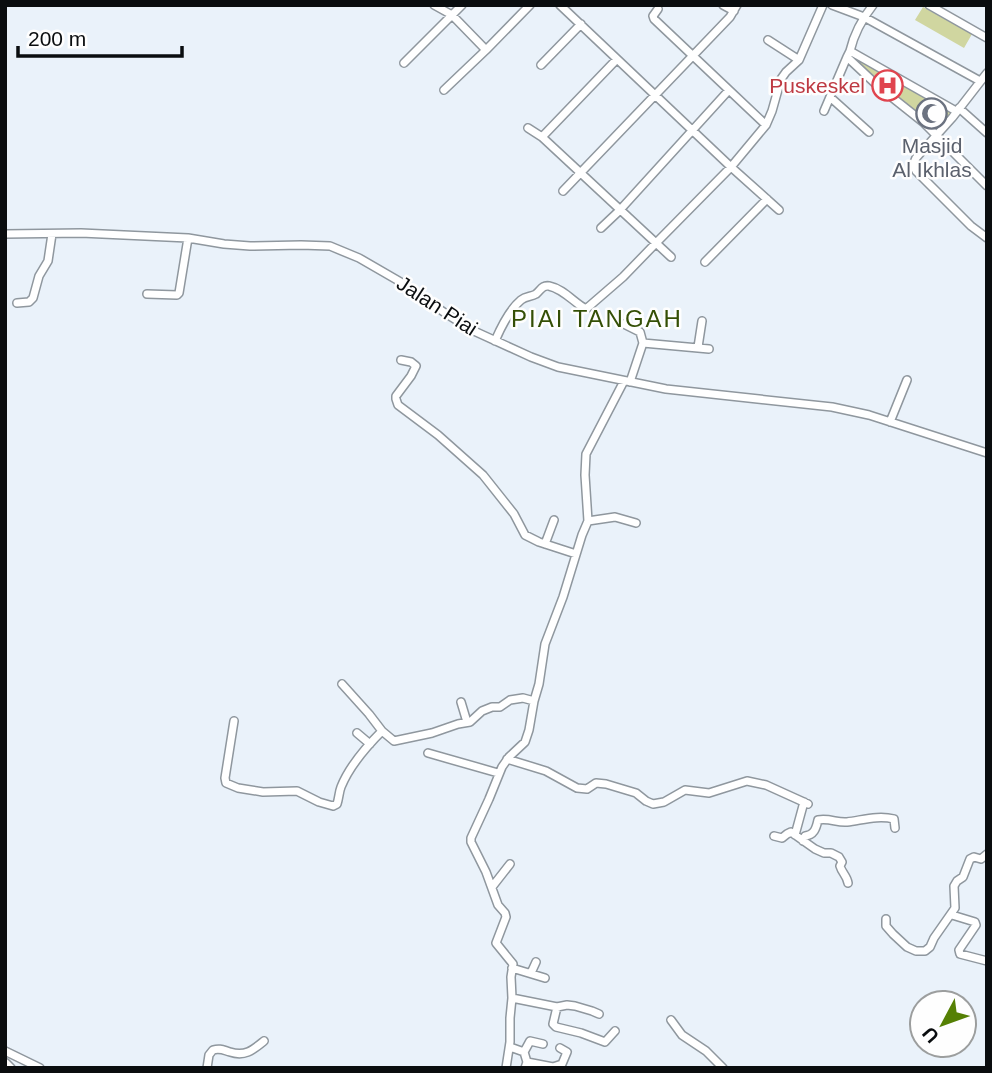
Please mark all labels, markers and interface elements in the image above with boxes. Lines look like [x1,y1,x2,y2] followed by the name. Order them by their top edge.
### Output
[18,14,182,58] scale bar
[28,27,86,50] text: 200 m
[871,69,905,103] hospital icon: Puskeskel
[769,74,865,97] place label: Puskeskel
[915,97,949,131] mosque icon: Masjid Al Ikhlas
[892,134,972,181] place label: Masjid Al Ikhlas
[393,271,482,340] street label: Jalan Piai
[511,305,683,332] district label: PIAI TANGAH
[908,989,978,1059] north arrow
[918,1023,943,1047] text: U

